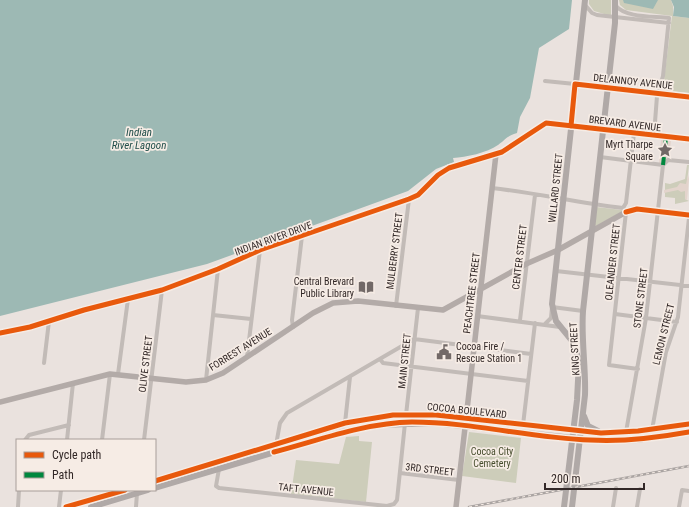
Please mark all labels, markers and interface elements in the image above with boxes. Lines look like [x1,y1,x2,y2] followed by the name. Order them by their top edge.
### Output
[593,72,673,91] street label: DELANNOY AVENUE
[588,114,662,133] street label: BREVARD AVENUE
[112,126,166,152] water label: Indian River Lagoon
[605,139,653,162] place label: Myrt Tharpe Square
[656,141,674,159] place icon: Myrt Tharpe Square
[546,153,565,223] street label: WILLARD STREET
[384,212,405,290] street label: MULBERRY STREET
[233,219,313,258] street label: INDIAN RIVER DRIVE
[603,223,622,301] street label: OLEANDER STREET
[510,224,529,290] street label: CENTER STREET
[461,252,482,334] street label: PEACHTREE STREET
[631,267,650,329] street label: STONE STREET
[294,276,354,299] place label: Central Brevard Public Library
[357,278,375,296] library icon: Central Brevard Public Library
[651,302,676,366] street label: LEMON STREET
[568,322,581,376] street label: KING STREET
[207,326,274,373] street label: FORREST AVENUE
[396,333,413,389] street label: MAIN STREET
[137,335,154,393] street label: OLIVE STREET
[456,341,522,364] place label: Cocoa Fire / Rescue Station 1
[435,343,453,361] public building icon: Cocoa Fire / Rescue Station 1
[427,401,508,420] street label: COCOA BOULEVARD
[16,439,156,491] legend
[471,446,513,469] park label: Cocoa City Cemetery
[52,448,102,462] text: Cycle path
[405,461,455,478] street label: 3RD STREET
[545,465,644,491] scale bar
[52,468,74,482] text: Path
[551,472,581,486] text: 200 m
[278,481,334,498] street label: TAFT AVENUE

